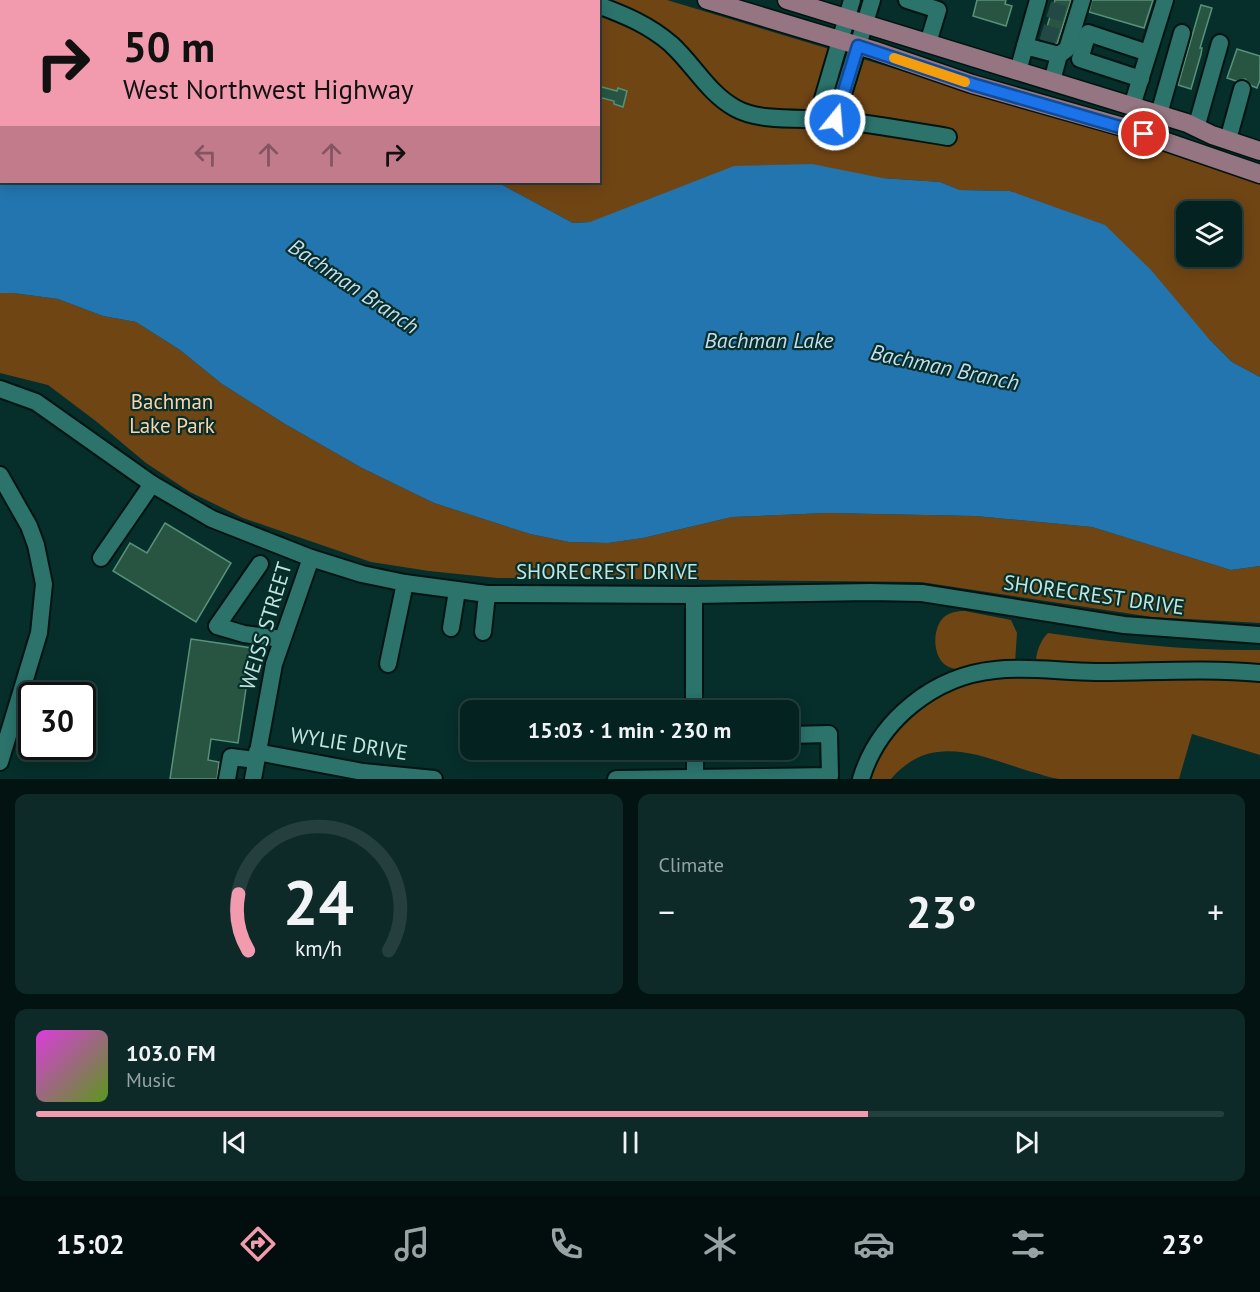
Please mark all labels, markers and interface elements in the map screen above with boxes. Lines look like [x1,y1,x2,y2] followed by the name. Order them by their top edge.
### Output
[123,19,215,74] text: 50 m
[24,24,102,102] icon: right
[123,72,414,106] text: West Northwest Highway
[803,88,867,152] position arrow
[1118,108,1169,159] pin
[1127,117,1160,150] icon: arrive
[189,138,222,171] icon: left
[252,138,285,171] icon: ahead
[315,138,348,171] icon: ahead
[378,138,411,171] icon: right
[1176,201,1242,267] map controls
[1176,201,1242,267] button: layers
[284,232,424,340] water label: Bachman Branch
[705,326,834,354] water label: Bachman Lake
[868,338,1022,396] water label: Bachman Branch
[129,388,215,439] park label: Bachman Lake Park
[233,558,298,693] street label: WEISS STREET
[516,558,698,585] street label: SHORECREST DRIVE
[1002,568,1186,621] street label: SHORECREST DRIVE
[18,682,96,760] speed limit sign: 30
[528,716,731,744] text: 15:03 · 1 min · 230 m
[288,721,410,766] street label: WYLIE DRIVE
[659,852,724,878] text: Climate
[283,861,354,942] text: 24
[906,882,977,940] text: 23°
[659,890,675,933] text: −
[1207,890,1224,933] text: +
[295,934,342,962] text: km/h
[126,1039,216,1067] text: 103.0 FM
[126,1067,175,1093] text: Music
[218,1126,251,1159] icon: previous
[614,1126,647,1159] icon: pause
[1010,1126,1043,1159] icon: next
[237,1223,279,1265] icon: directions
[391,1223,433,1265] icon: music
[545,1223,587,1265] icon: phone
[699,1223,741,1265] icon: climate
[853,1223,895,1265] icon: car
[1007,1223,1049,1265] icon: filters
[56,1227,125,1261] text: 15:02
[1161,1227,1204,1261] text: 23°

